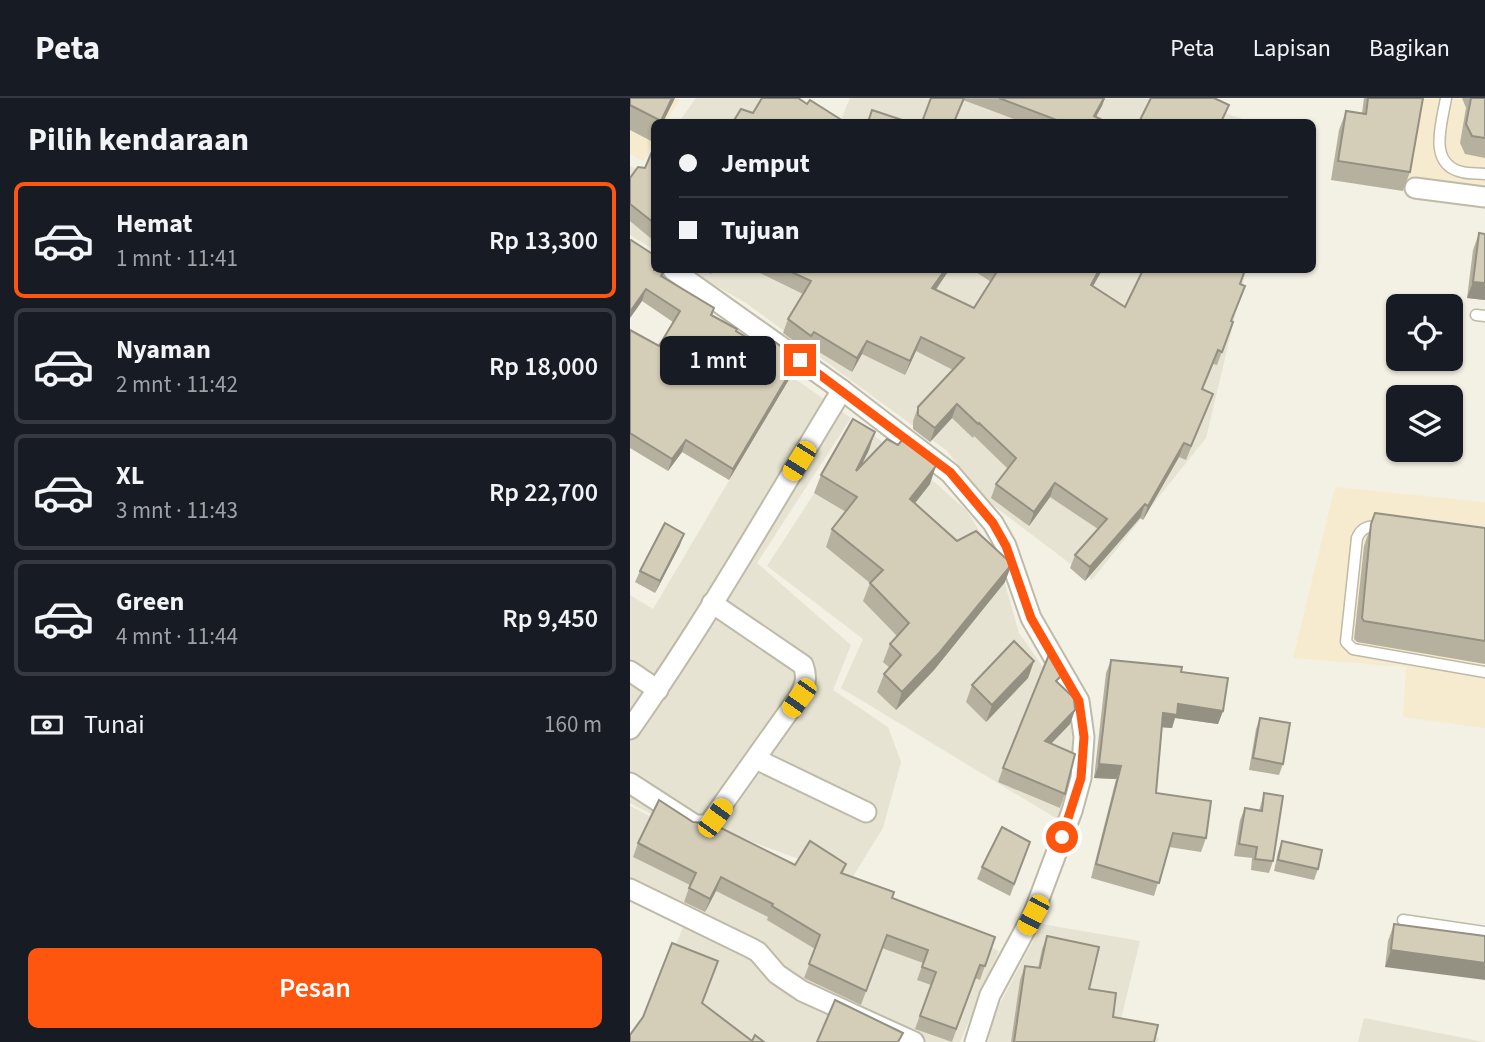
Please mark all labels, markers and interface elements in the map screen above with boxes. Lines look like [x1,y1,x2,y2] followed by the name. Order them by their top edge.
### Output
[35,25,100,72] text: Peta
[1170,31,1215,66] text: Peta
[1253,31,1331,66] text: Lapisan
[1369,31,1450,66] text: Bagikan
[28,117,249,163] text: Pilih kendaraan
[721,145,810,182] text: Jemput
[116,205,192,242] text: Hemat
[32,209,95,272] icon: car
[721,212,800,249] text: Tujuan
[489,222,598,259] text: Rp 13,300
[116,242,238,275] text: 1 mnt · 11:41
[1386,294,1463,462] map controls
[1386,294,1463,371] button: locate
[116,331,211,368] text: Nyaman
[32,335,95,398] icon: car
[660,336,776,384] callout: 1 mnt
[690,344,746,377] text: 1 mnt
[784,344,816,376] route end
[489,348,598,385] text: Rp 18,000
[116,368,238,401] text: 2 mnt · 11:42
[1386,385,1463,462] button: layers
[779,438,820,484] car
[116,457,144,494] text: XL
[32,461,95,524] icon: car
[489,474,598,511] text: Rp 22,700
[116,494,238,527] text: 3 mnt · 11:43
[116,583,184,620] text: Green
[32,587,95,650] icon: car
[502,600,598,637] text: Rp 9,450
[116,620,238,653] text: 4 mnt · 11:44
[779,675,820,721] car
[28,706,66,744] icon: cash
[84,706,145,743] text: Tunai
[544,708,602,741] text: 160 m
[695,795,736,841] car
[1046,821,1078,853] route start
[1014,892,1053,938] car
[28,948,602,1028] button: Pesan

